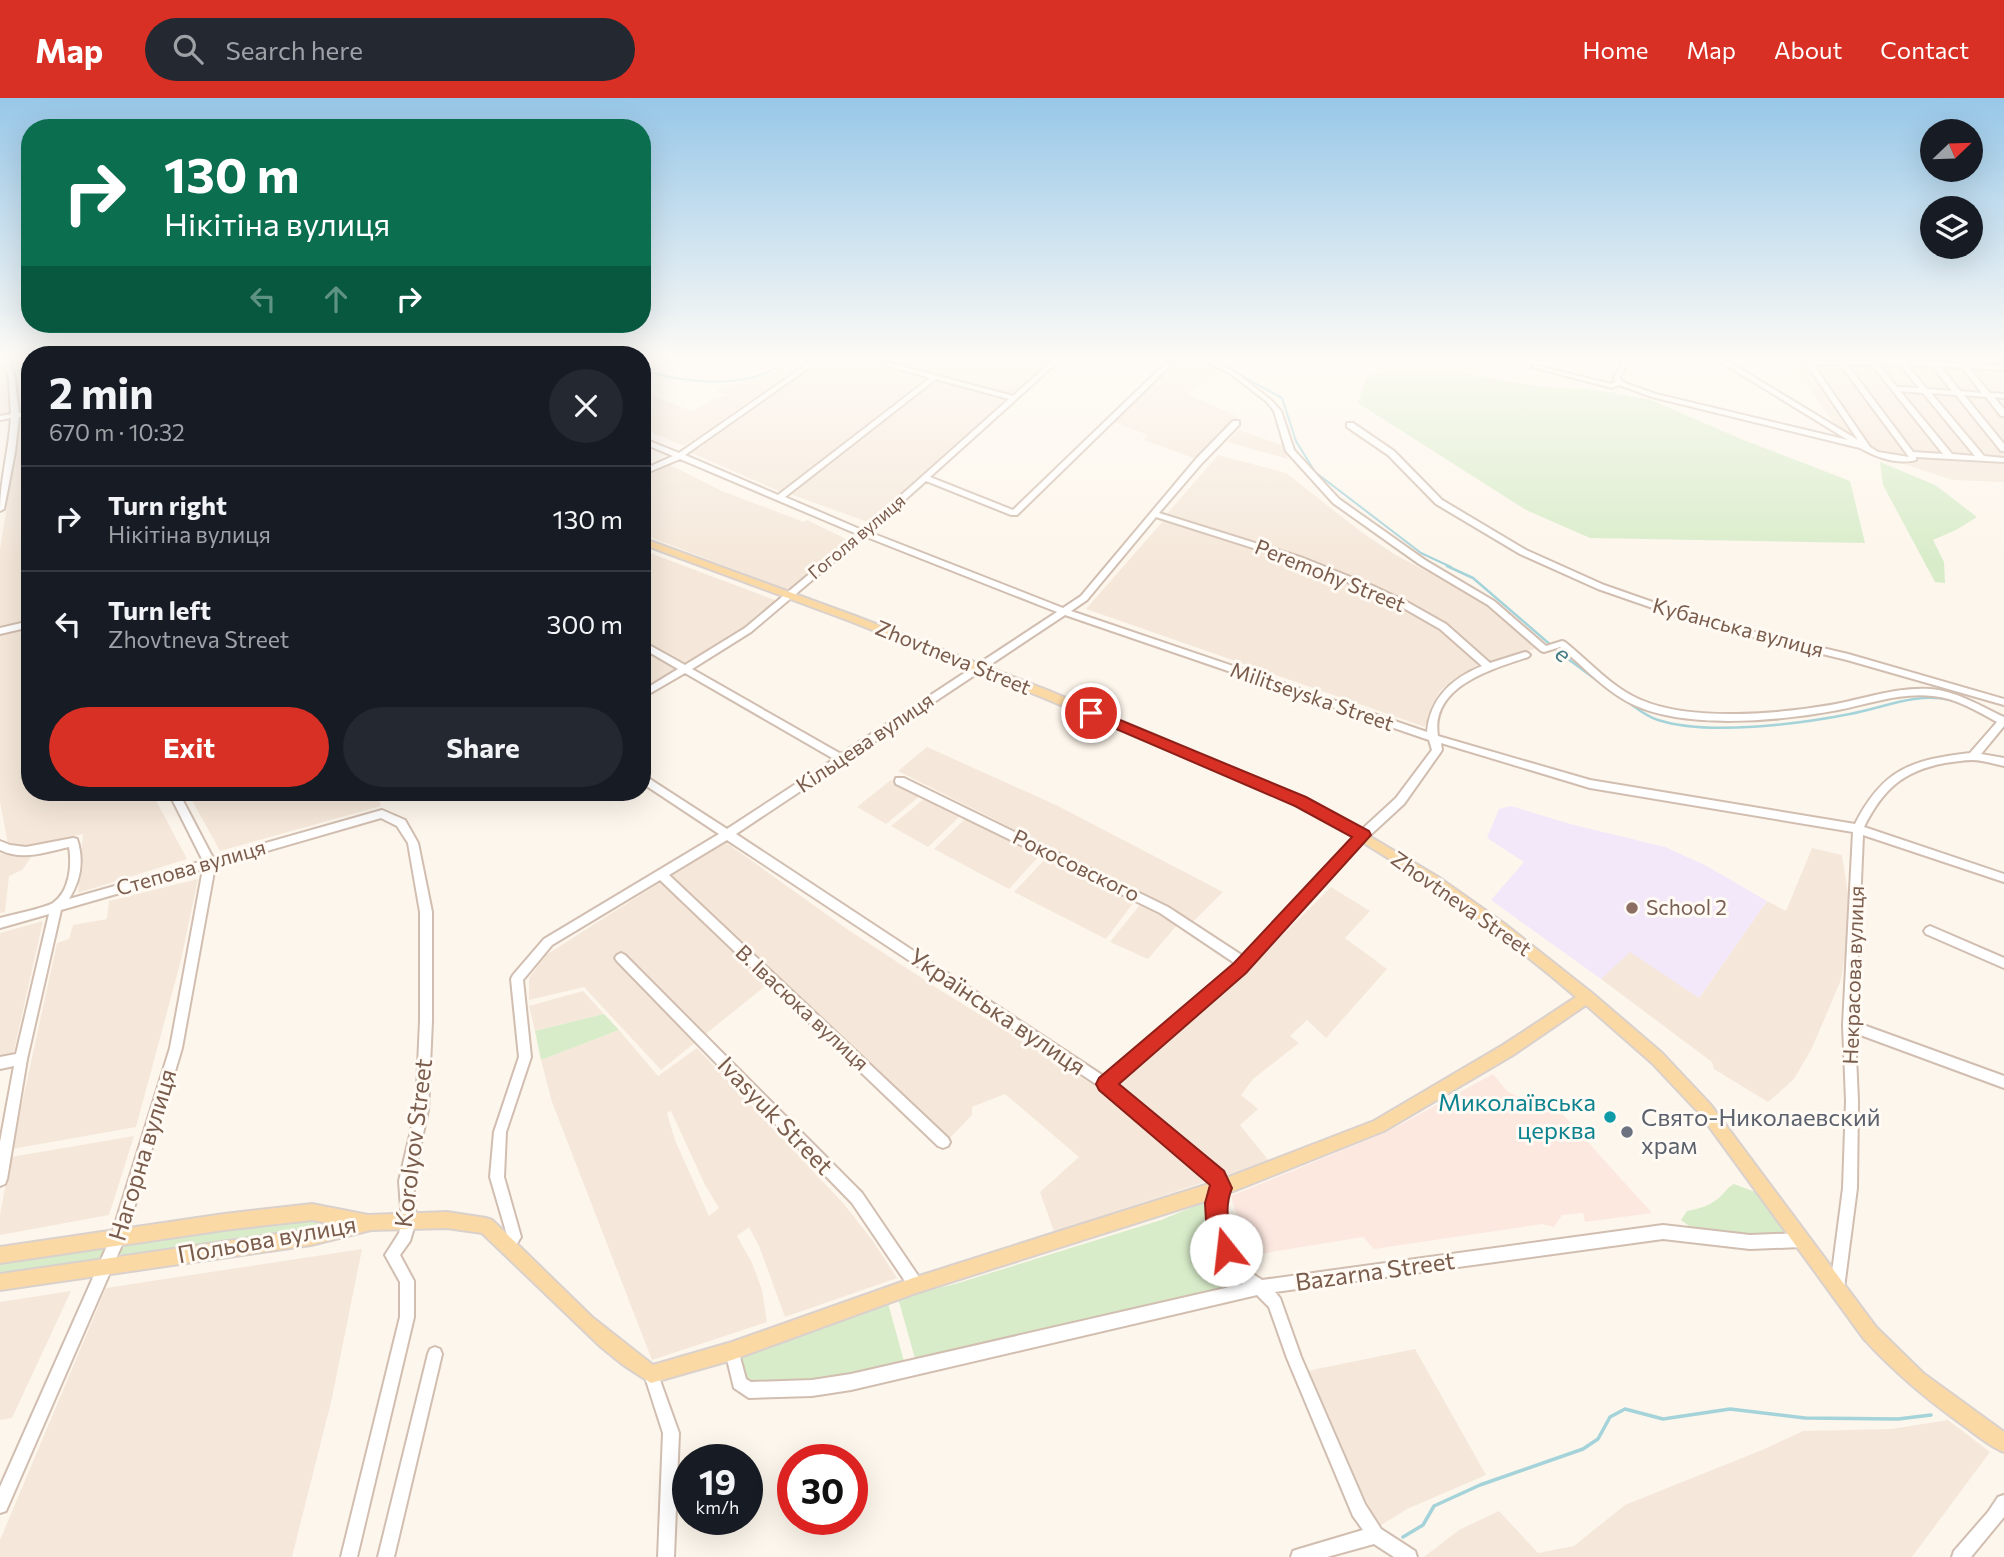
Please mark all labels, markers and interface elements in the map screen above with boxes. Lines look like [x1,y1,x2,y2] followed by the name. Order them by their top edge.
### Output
[145,18,635,81] search box
[35,29,103,70] text: Map
[169,30,207,68] icon: search
[225,34,363,65] text: Search here
[1583,35,1649,64] text: Home
[1687,35,1736,64] text: Map
[1774,35,1842,64] text: About
[1880,35,1969,64] text: Contact
[1920,119,1983,182] north arrow
[1920,119,1983,259] map controls
[164,143,299,203] text: 130 m
[49,147,140,238] icon: right
[1920,196,1983,259] button: layers
[164,203,390,243] text: Нікітіна вулиця
[244,280,282,318] icon: left
[317,280,355,318] icon: ahead
[390,280,428,318] icon: right
[49,366,154,418] text: 2 min
[549,369,623,443] button: close
[49,418,185,446] text: 670 m · 10:32
[108,489,227,520] text: Turn right
[803,489,909,583] street label: Гоголя вулиця
[49,500,87,538] icon: right
[552,503,623,534] text: 130 m
[108,520,271,548] text: Нікітіна вулиця
[1252,533,1409,616] street label: Peremohy Street
[1650,592,1827,661] street label: Кубанська вулиця
[108,594,211,625] text: Turn left
[49,605,87,643] icon: left
[547,608,623,639] text: 300 m
[872,614,1035,699] street label: Zhovtneva Street
[108,625,289,653] text: Zhovtneva Street
[1550,638,1577,668] water label: e
[1227,656,1398,735] street label: Militseyska Street
[1061,683,1121,743] pin
[791,687,938,797] street label: Кільцева вулиця
[1072,694,1110,732] icon: arrive
[49,707,329,787] button: Exit
[343,707,623,787] button: Share
[1009,823,1144,906] street label: Рокосовского
[113,833,268,900] street label: Степова вулиця
[1387,845,1537,960] street label: Zhovtneva Street
[1837,885,1868,1065] street label: Некрасова вулиця
[1646,894,1727,919] place label: School 2
[1624,900,1640,916] marker: School 2
[731,939,875,1075] street label: В. Івасюка вулиця
[904,941,1092,1080] street label: Українська вулиця
[712,1050,840,1180] street label: Ivasyuk Street
[388,1057,437,1229] street label: Korolyov Street
[102,1065,182,1244] street label: Нагорна вулиця
[1438,1087,1596,1144] place label: Миколаївська церква
[1641,1102,1881,1159] place label: Свято-Николаевский храм
[1602,1109,1618,1125] marker: Миколаївська церква
[1619,1124,1635,1140] marker: Свято-Николаевский храм
[175,1209,358,1269] street label: Польова вулиця
[1189,1213,1263,1287] position arrow
[1293,1245,1457,1296] street label: Bazarna Street
[777,1444,868,1535] speed limit sign: 30
[699,1459,736,1502] text: 19
[696,1496,739,1518] text: km/h

